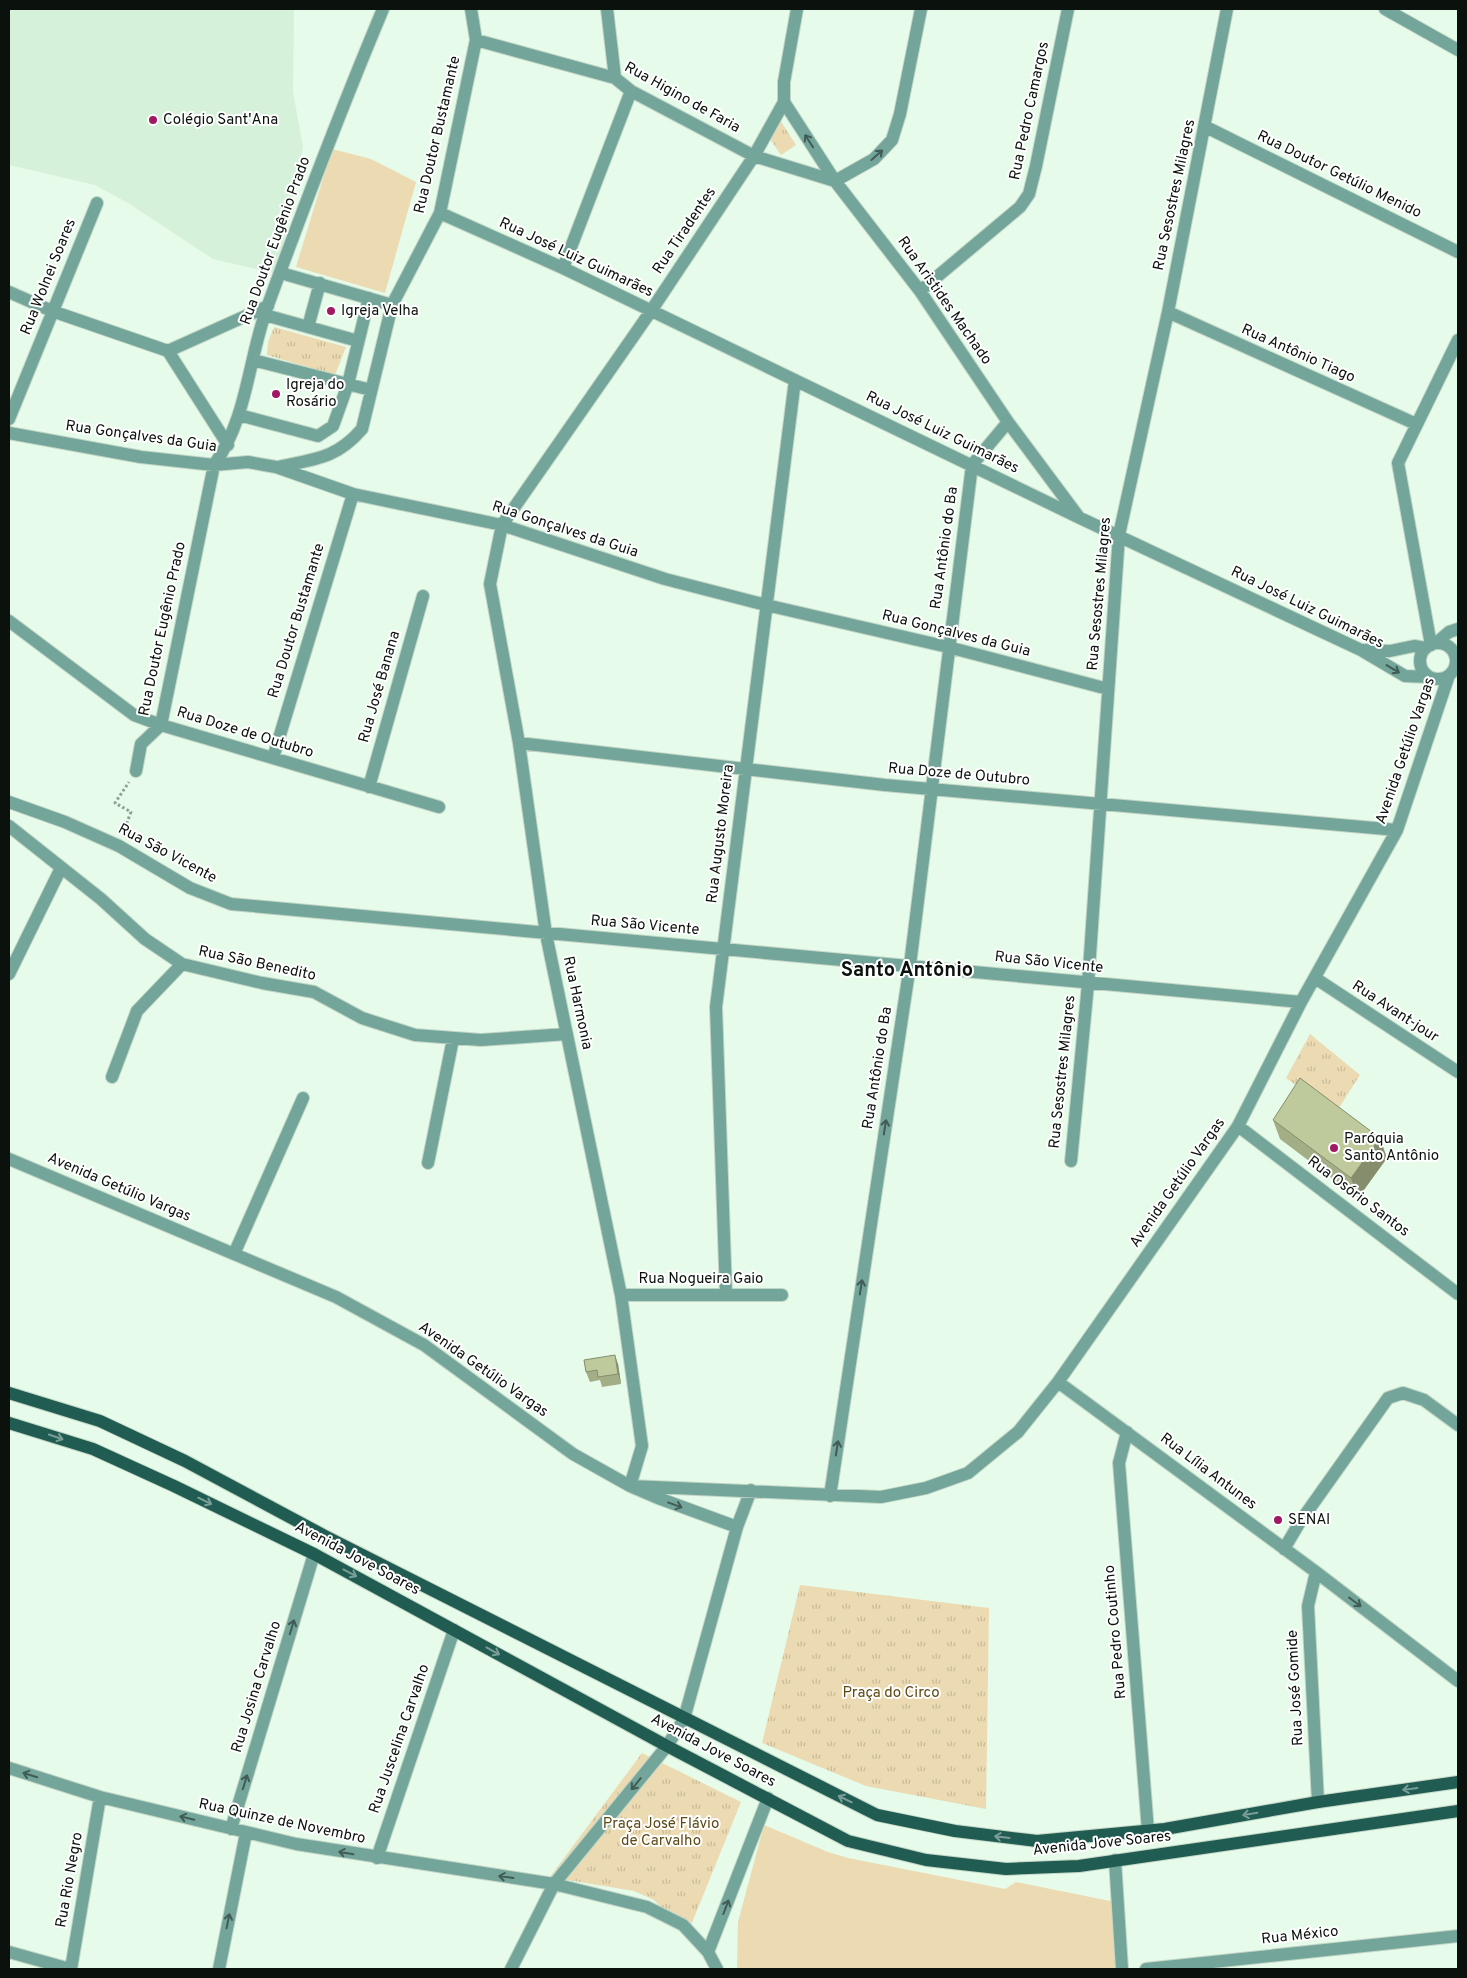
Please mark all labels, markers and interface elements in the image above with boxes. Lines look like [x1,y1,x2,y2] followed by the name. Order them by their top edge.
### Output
[1006,40,1054,182] street label: Rua Pedro Camargos
[411,54,465,216] street label: Rua Doutor Bustamante
[621,58,743,138] street label: Rua Higino de Faria
[163,111,278,130] place label: Colégio Sant'Ana
[147,114,159,126] marker: Colégio Sant'Ana
[1150,118,1200,272] street label: Rua Sesostres Milagres
[1254,127,1424,223] street label: Rua Doutor Getúlio Menido
[804,135,814,149] one-way arrow
[870,150,883,161] one-way arrow
[237,154,315,328] street label: Rua Doutor Eugênio Prado
[649,184,721,278] street label: Rua Tiradentes
[496,214,656,302] street label: Rua José Luiz Guimarães
[17,216,81,338] street label: Rua Wolnei Soares
[892,233,996,369] street label: Rua Aristides Machado
[341,302,419,321] place label: Igreja Velha
[325,305,337,317] marker: Igreja Velha
[1238,320,1358,388] street label: Rua Antônio Tiago
[286,376,344,412] place label: Igreja do Rosário
[270,388,282,400] marker: Igreja do Rosário
[862,388,1022,478] street label: Rua José Luiz Guimarães
[64,417,218,457] street label: Rua Gonçalves da Guia
[927,485,963,611] street label: Rua Antônio do Ba
[490,497,640,563] street label: Rua Gonçalves da Guia
[1084,516,1116,672] street label: Rua Sesostres Milagres
[135,540,191,718] street label: Rua Doutor Eugênio Prado
[264,541,330,701] street label: Rua Doutor Bustamante
[1227,563,1387,653] street label: Rua José Luiz Guimarães
[880,606,1032,662] street label: Rua Gonçalves da Guia
[355,629,405,745] street label: Rua José Banana
[1386,665,1400,675] one-way arrow
[1372,675,1440,827] street label: Avenida Getúlio Vargas
[174,703,316,763] street label: Rua Doze de Outubro
[887,759,1031,791] street label: Rua Doze de Outubro
[703,763,739,905] street label: Rua Augusto Moreira
[114,820,220,888] street label: Rua São Vicente
[590,912,700,940] street label: Rua São Vicente
[196,942,318,986] street label: Rua São Benedito
[994,948,1104,978] street label: Rua São Vicente
[558,955,596,1051] street label: Rua Harmonia
[841,958,973,984] district label: Santo Antônio
[1348,977,1442,1047] street label: Rua Avant-jour
[1045,994,1081,1150] street label: Rua Sesostres Milagres
[859,1005,897,1131] street label: Rua Antônio do Ba
[1126,1114,1230,1252] street label: Avenida Getúlio Vargas
[881,1119,891,1135] one-way arrow
[1344,1130,1439,1166] place label: Paróquia Santo Antônio
[1328,1142,1340,1154] marker: Paróquia Santo Antônio
[44,1149,194,1227] street label: Avenida Getúlio Vargas
[1303,1152,1413,1242] street label: Rua Osório Santos
[638,1270,764,1289] street label: Rua Nogueira Gaio
[856,1280,866,1296] one-way arrow
[414,1318,552,1422] street label: Avenida Getúlio Vargas
[1156,1429,1260,1515] street label: Rua Lília Antunes
[47,1432,63,1442] one-way arrow
[832,1440,842,1456] one-way arrow
[197,1497,212,1506] one-way arrow
[666,1501,682,1510] one-way arrow
[1288,1511,1330,1530] place label: SENAI
[1272,1514,1284,1526] marker: SENAI
[291,1518,423,1600] street label: Avenida Jove Soares
[1101,1564,1131,1700] street label: Rua Pedro Coutinho
[342,1569,357,1579] one-way arrow
[1348,1597,1362,1607] one-way arrow
[228,1619,286,1755] street label: Rua Josina Carvalho
[288,1619,298,1635] one-way arrow
[1283,1629,1309,1747] street label: Rua José Gomide
[485,1646,500,1656] one-way arrow
[366,1662,434,1816] street label: Rua Juscelina Carvalho
[842,1684,940,1703] park label: Praça do Circo
[647,1710,779,1792] street label: Avenida Jove Soares
[22,1770,38,1780] one-way arrow
[241,1775,251,1791] one-way arrow
[630,1777,641,1790] one-way arrow
[1402,1784,1418,1794] one-way arrow
[838,1794,853,1804] one-way arrow
[197,1795,367,1849] street label: Rua Quinze de Novembro
[1242,1810,1258,1820] one-way arrow
[179,1813,195,1822] one-way arrow
[603,1815,719,1851] park label: Praça José Flávio de Carvalho
[1032,1827,1172,1861] street label: Avenida Jove Soares
[52,1831,88,1929] street label: Rua Rio Negro
[994,1832,1010,1842] one-way arrow
[338,1847,354,1857] one-way arrow
[498,1872,514,1882] one-way arrow
[722,1899,731,1915] one-way arrow
[224,1914,234,1930] one-way arrow
[1261,1923,1339,1949] street label: Rua México

